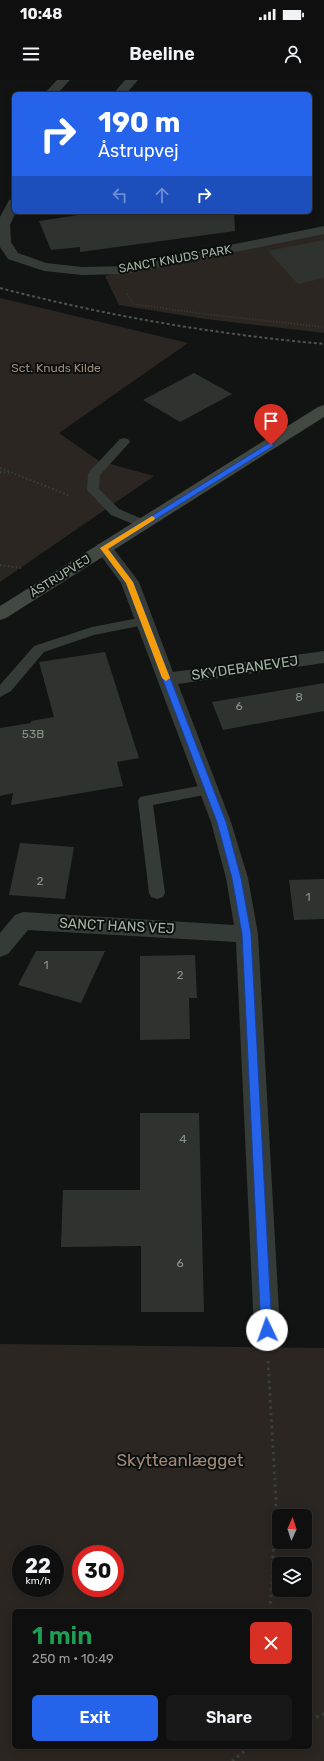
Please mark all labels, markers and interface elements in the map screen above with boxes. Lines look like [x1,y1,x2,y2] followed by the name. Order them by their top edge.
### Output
[20,5,62,23] text: 10:48
[20,43,42,65] icon: menu
[129,43,195,65] text: Beeline
[282,43,304,65] icon: person
[98,106,181,139] text: 190 m
[32,108,84,160] icon: right
[98,140,179,162] text: Åstrupvej
[109,184,131,206] icon: left
[151,184,173,206] icon: ahead
[193,184,215,206] icon: right
[118,242,233,276] street label: SANCT KNUDS PARK
[11,361,101,375] park label: Sct. Knuds Kilde
[254,404,288,445] pin
[260,410,282,432] icon: arrive
[27,552,93,600] street label: ÅSTRUPVEJ
[191,652,299,684] street label: SKYDEBANEVEJ
[295,690,303,704] house number: 8
[235,699,243,713] house number: 6
[22,727,44,741] house number: 53B
[36,874,44,888] house number: 2
[305,890,311,904] house number: 1
[59,914,175,938] street label: SANCT HANS VEJ
[43,958,49,972] house number: 1
[176,968,184,982] house number: 2
[179,1132,187,1146] house number: 4
[176,1256,184,1270] house number: 6
[246,1309,288,1351] position arrow
[117,1450,244,1470] park label: Skytteanlægget
[272,1509,312,1549] north arrow
[272,1509,312,1597] map controls
[72,1545,124,1597] speed limit sign: 30
[25,1554,51,1578] text: 22
[272,1557,312,1597] button: layers
[26,1575,50,1587] text: km/h
[32,1622,92,1650] text: 1 min
[250,1622,292,1664] button: close
[32,1651,114,1666] text: 250 m · 10:49
[32,1695,158,1741] button: Exit
[166,1695,292,1741] button: Share

